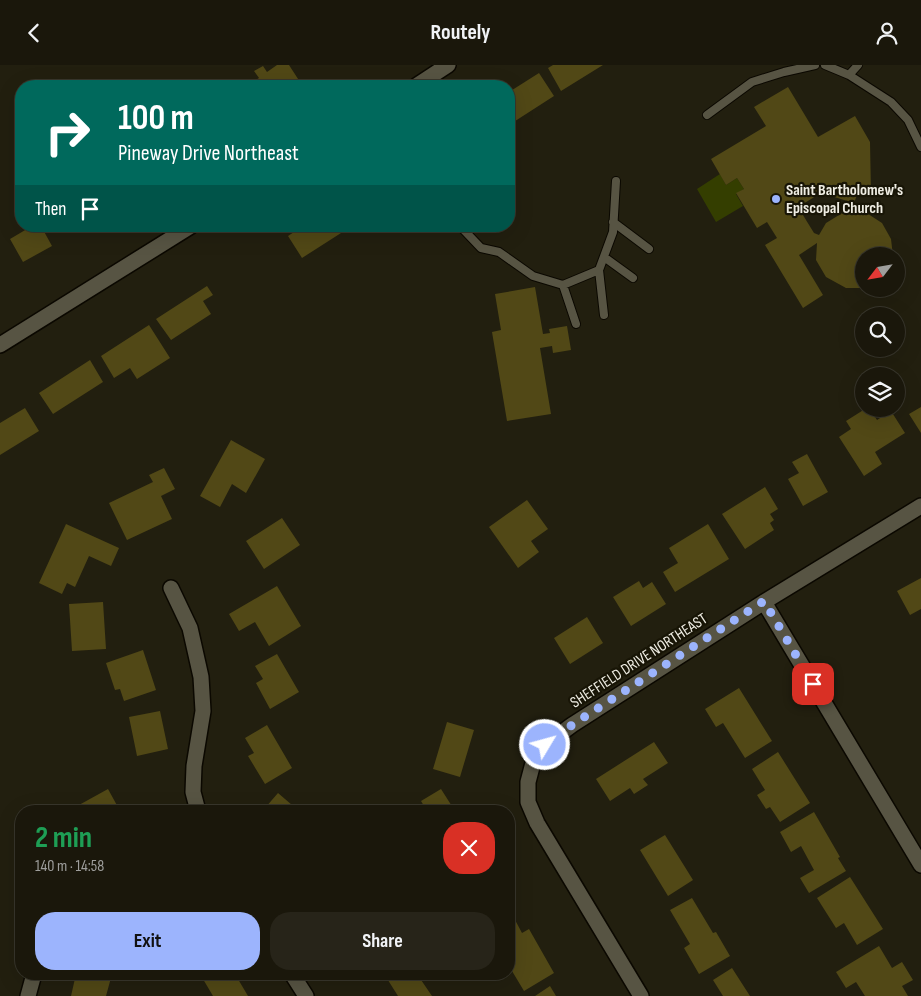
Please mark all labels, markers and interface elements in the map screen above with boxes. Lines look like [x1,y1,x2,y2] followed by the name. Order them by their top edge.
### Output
[20,19,48,47] icon: back
[431,19,490,46] text: Routely
[873,19,901,47] icon: person
[118,97,194,140] text: 100 m
[35,100,100,165] icon: right
[118,140,299,167] text: Pineway Drive Northeast
[786,181,903,218] place label: Saint Bartholomew's Episcopal Church
[770,193,782,205] marker: Saint Bartholomew's Episcopal Church
[76,195,104,223] icon: arrive
[35,198,66,221] text: Then
[855,247,905,297] north arrow
[855,247,905,417] map controls
[855,307,905,357] button: search
[855,367,905,417] button: layers
[567,609,711,712] street label: SHEFFIELD DRIVE NORTHEAST
[792,663,834,705] pin
[799,670,827,698] icon: arrive
[518,718,570,770] position arrow
[35,820,92,856] text: 2 min
[443,822,495,874] button: close
[35,857,104,876] text: 140 m · 14:58
[35,912,260,970] button: Exit
[270,912,495,970] button: Share

